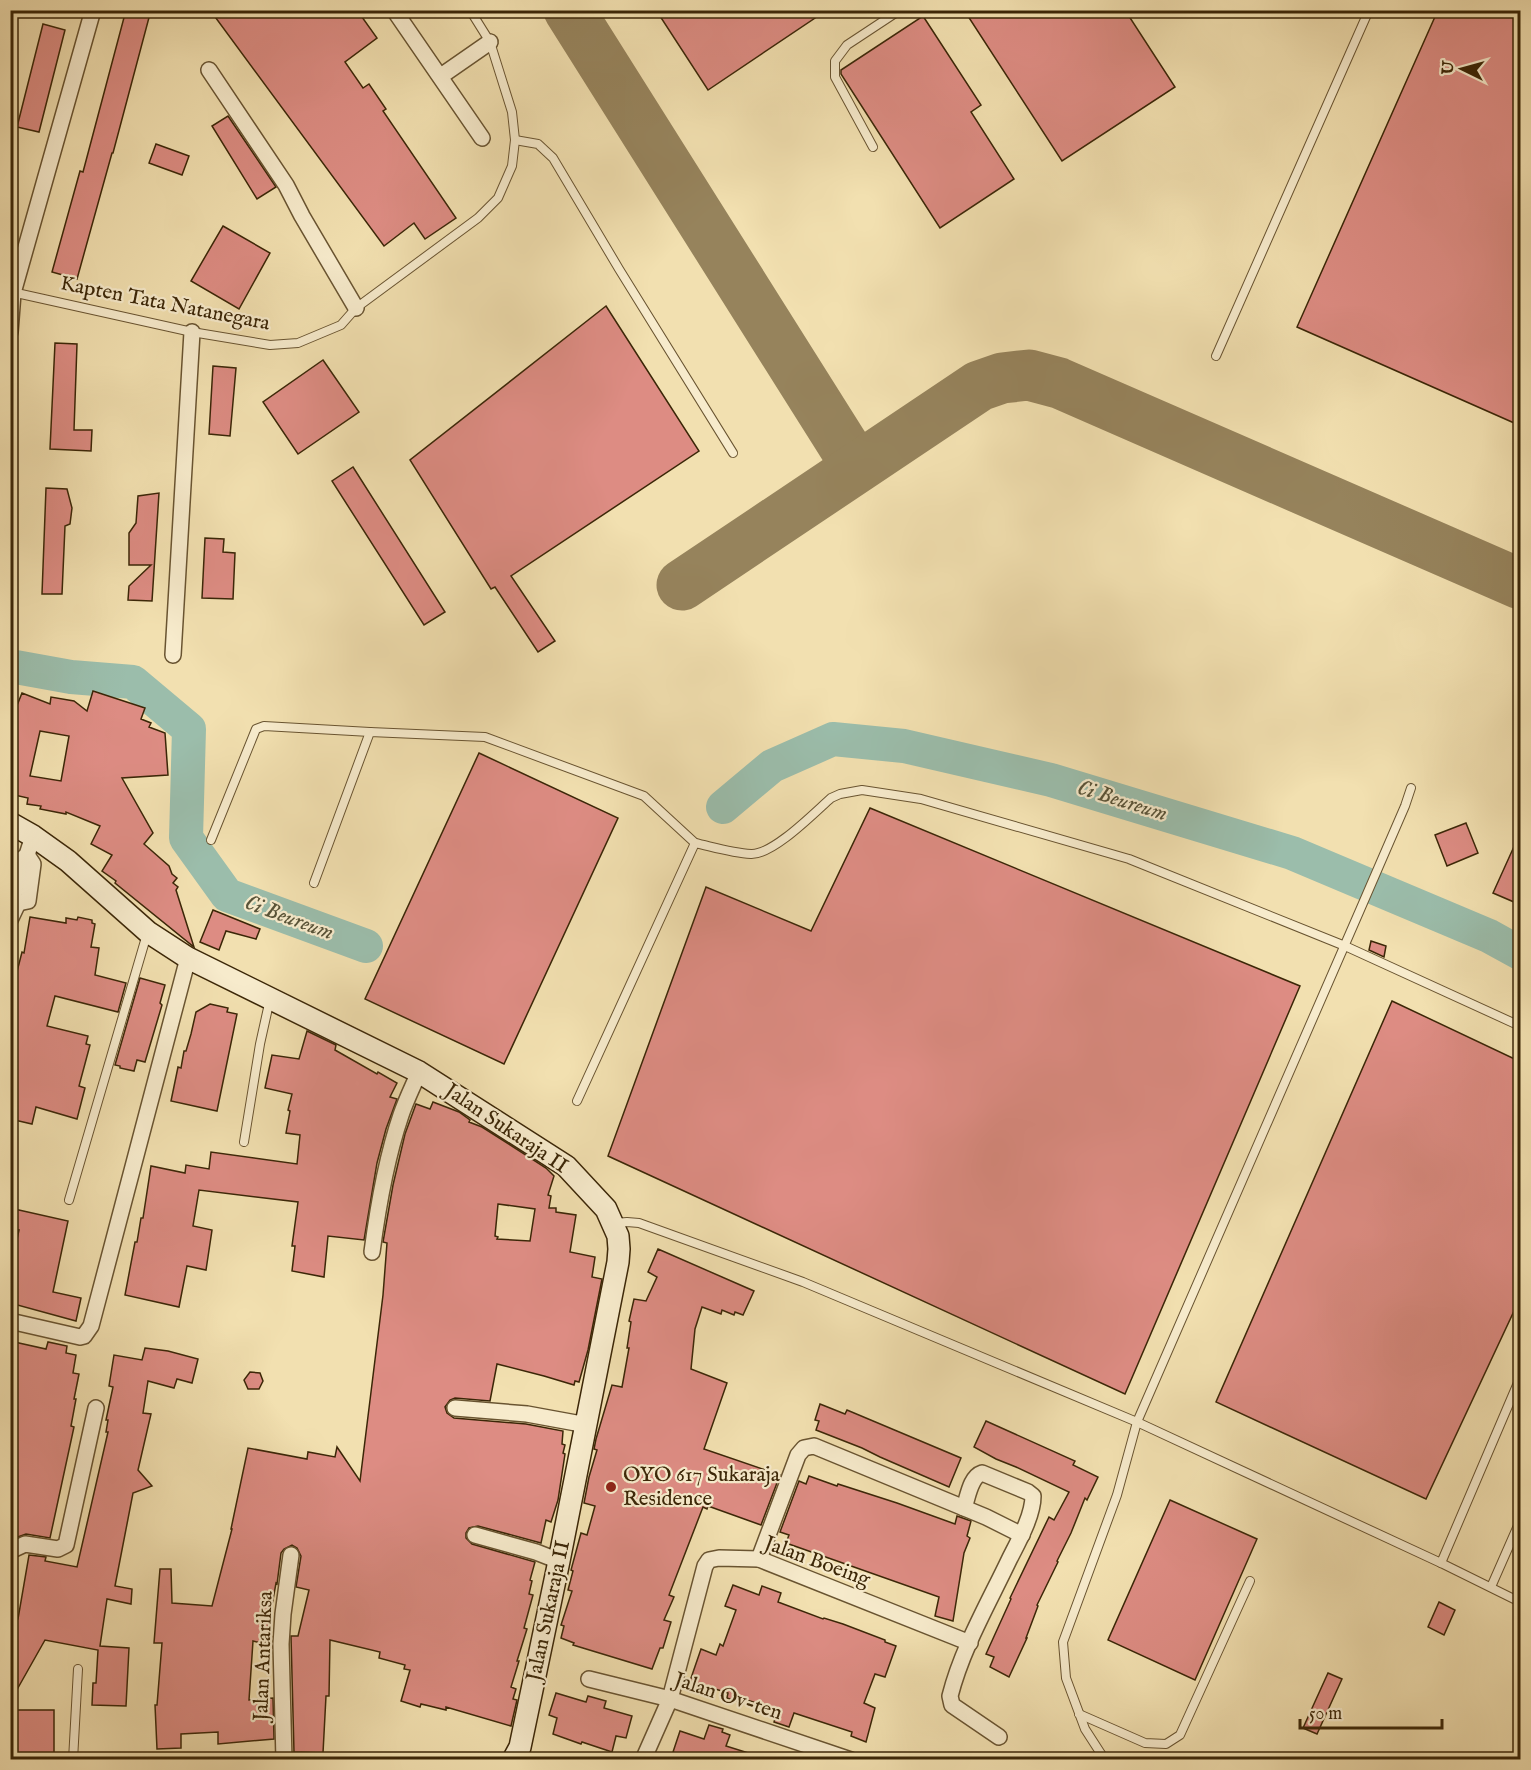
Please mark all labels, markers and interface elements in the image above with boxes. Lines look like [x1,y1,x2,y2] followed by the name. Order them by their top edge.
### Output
[1432,39,1492,99] north arrow
[1438,60,1460,76] text: U
[58,270,273,338] street label: Kapten Tata Natanegara
[1074,774,1170,828] water label: Ci Beureum
[241,889,337,947] water label: Ci Beureum
[437,1077,573,1180] street label: Jalan Sukaraja II
[623,1462,781,1513] place label: OYO 617 Sukaraja Residence
[604,1480,618,1494] marker: OYO 617 Sukaraja Residence
[758,1530,874,1594] street label: Jalan Boeing
[520,1538,577,1686] street label: Jalan Sukaraja II
[248,1589,280,1724] street label: Jalan Antariksa
[669,1666,786,1727] street label: Jalan Ov-ten
[1300,1692,1442,1730] scale bar
[1309,1703,1342,1726] text: 50 m

